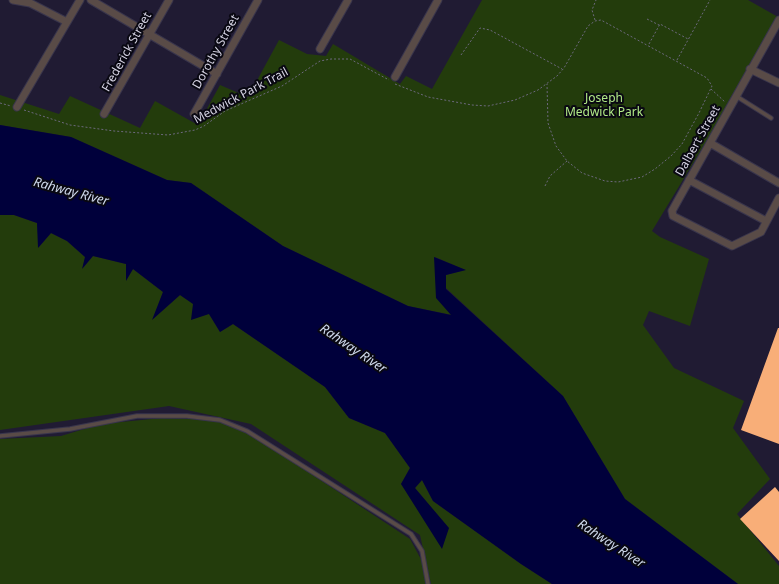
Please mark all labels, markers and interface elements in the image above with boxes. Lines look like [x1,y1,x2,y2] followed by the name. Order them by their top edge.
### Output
[99,10,155,94] street label: Frederick Street
[190,12,242,92] street label: Dorothy Street
[191,65,291,127] street label: Medwick Park Trail
[565,92,643,120] park label: Joseph Medwick Park
[673,103,723,179] street label: Dalbert Street
[32,174,110,210] water label: Rahway River
[317,321,389,377] water label: Rahway River
[574,516,648,572] water label: Rahway River

